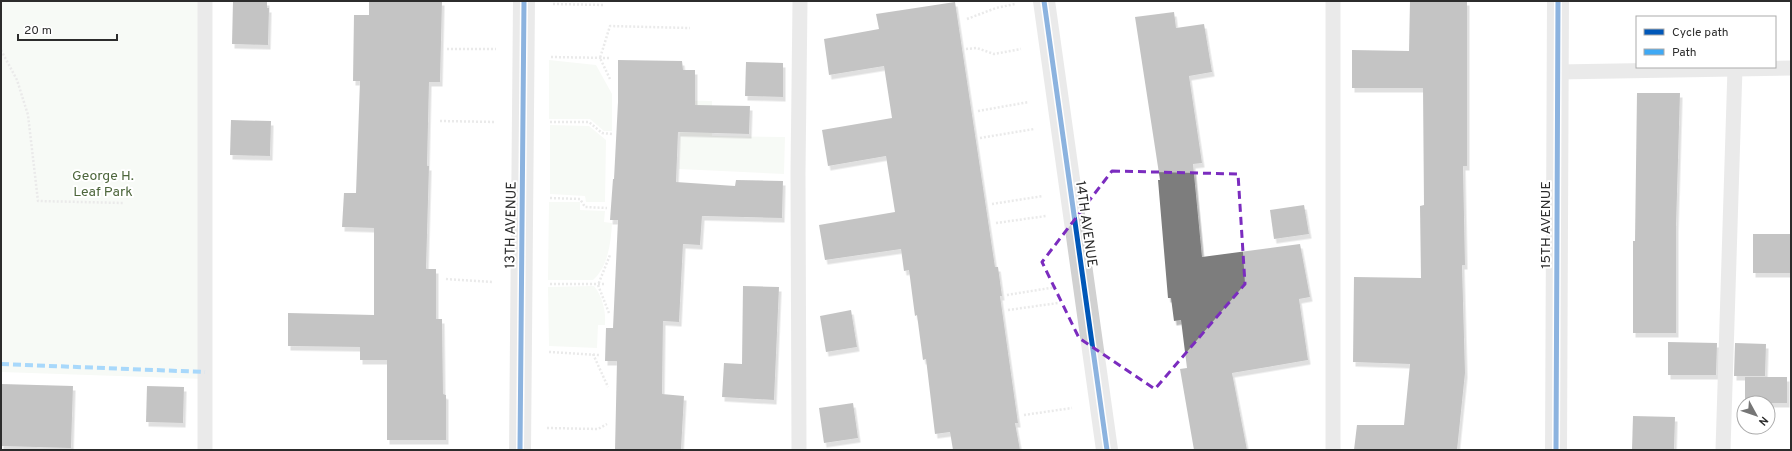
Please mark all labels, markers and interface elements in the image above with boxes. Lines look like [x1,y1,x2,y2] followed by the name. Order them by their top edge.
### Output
[18,16,117,42] scale bar
[1636,16,1776,68] legend
[24,23,52,39] text: 20 m
[1672,25,1729,41] text: Cycle path
[1672,45,1697,61] text: Path
[72,168,134,201] park label: George H. Leaf Park
[1071,180,1100,269] street label: 14TH AVENUE
[502,181,521,269] street label: 13TH AVENUE
[1538,181,1555,269] street label: 15TH AVENUE
[1736,395,1776,435] north arrow
[1755,413,1771,428] text: N

